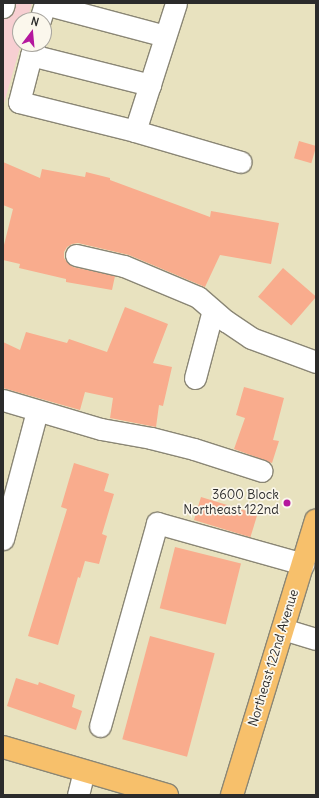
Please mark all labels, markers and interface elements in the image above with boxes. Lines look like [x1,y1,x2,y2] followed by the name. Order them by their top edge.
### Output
[12,12,52,52] north arrow
[29,14,41,29] text: N
[183,488,279,519] place label: 3600 Block Northeast 122nd
[282,498,292,508] marker: 3600 Block Northeast 122nd
[246,588,302,728] street label: Northeast 122nd Avenue

